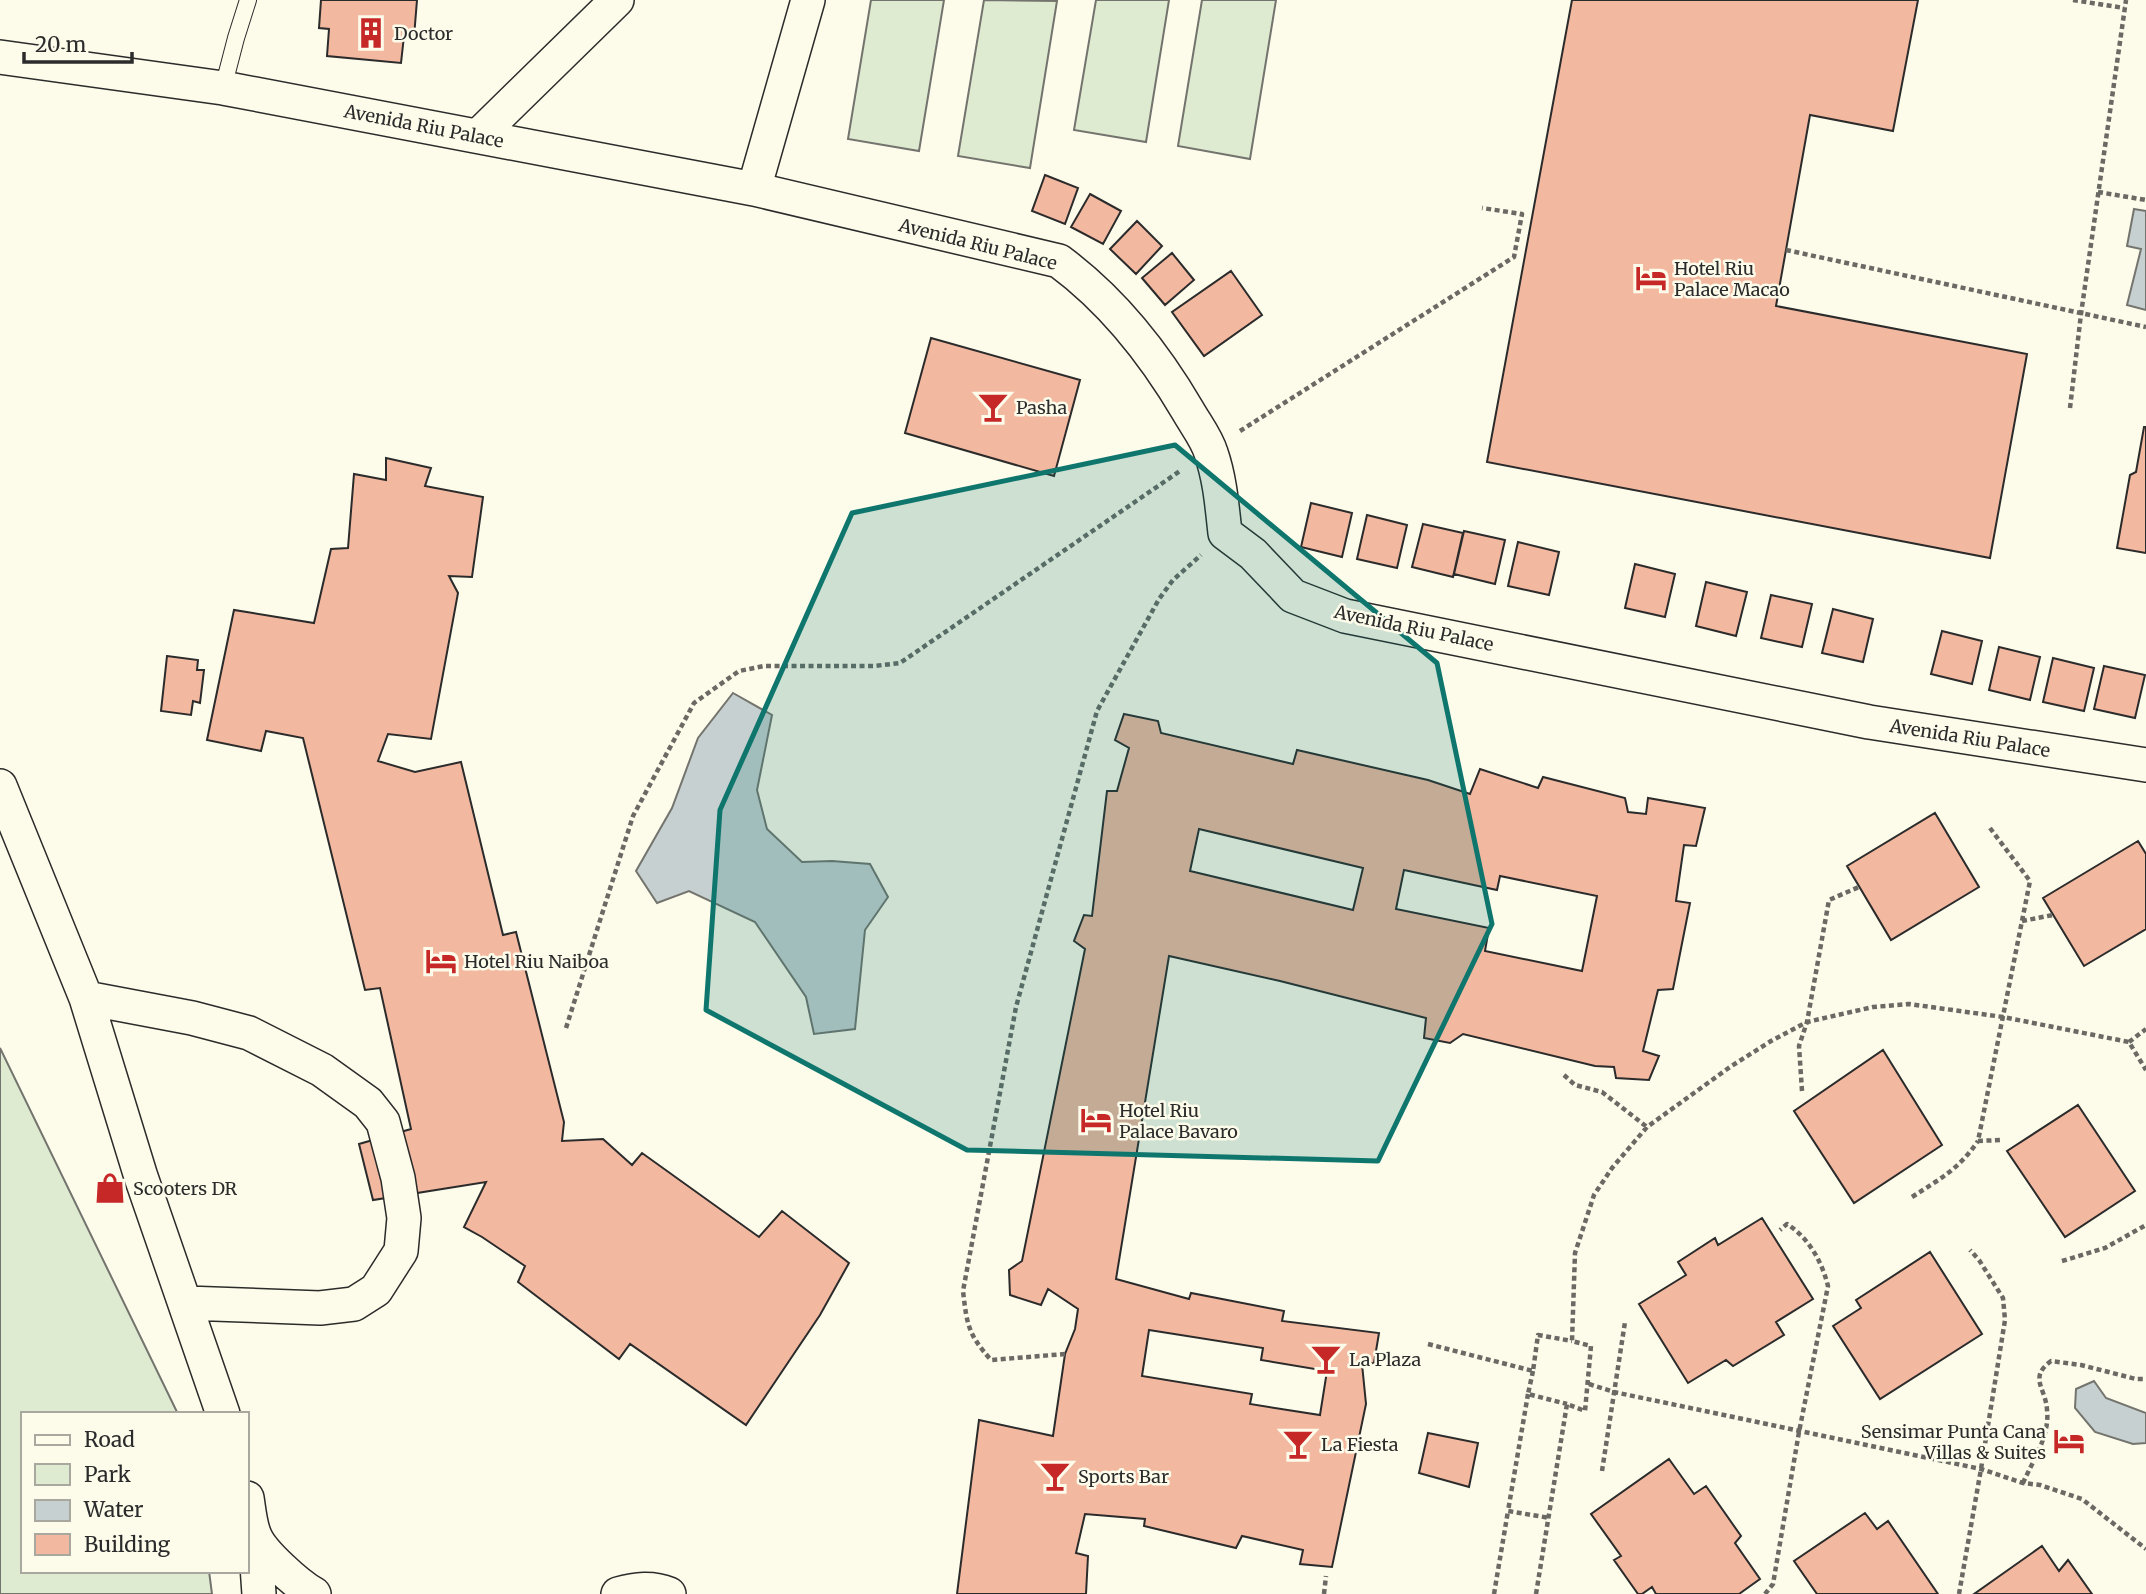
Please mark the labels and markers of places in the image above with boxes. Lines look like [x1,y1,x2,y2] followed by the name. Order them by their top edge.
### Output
[354,16,388,50] building icon: Doctor
[394,22,453,45] place label: Doctor
[1674,257,1790,301] place label: Hotel Riu Palace Macao
[1634,261,1668,295] hotel icon: Hotel Riu Palace Macao
[976,390,1010,424] bar icon: Pasha
[1016,396,1067,419] place label: Pasha
[424,944,458,978] hotel icon: Hotel Riu Naiboa
[464,950,609,973] place label: Hotel Riu Naiboa
[1119,1099,1238,1143] place label: Hotel Riu Palace Bavaro
[1079,1103,1113,1137] hotel icon: Hotel Riu Palace Bavaro
[93,1171,127,1205] shop icon: Scooters DR
[133,1177,238,1200] place label: Scooters DR
[1309,1342,1343,1376] bar icon: La Plaza
[1349,1348,1421,1371] place label: La Plaza
[1861,1420,2046,1464] place label: Sensimar Punta Cana Villas & Suites
[2052,1424,2086,1458] hotel icon: Sensimar Punta Cana Villas & Suites
[1281,1427,1315,1461] bar icon: La Fiesta
[1321,1433,1399,1456] place label: La Fiesta
[1038,1459,1072,1493] bar icon: Sports Bar
[1078,1465,1169,1488] place label: Sports Bar

